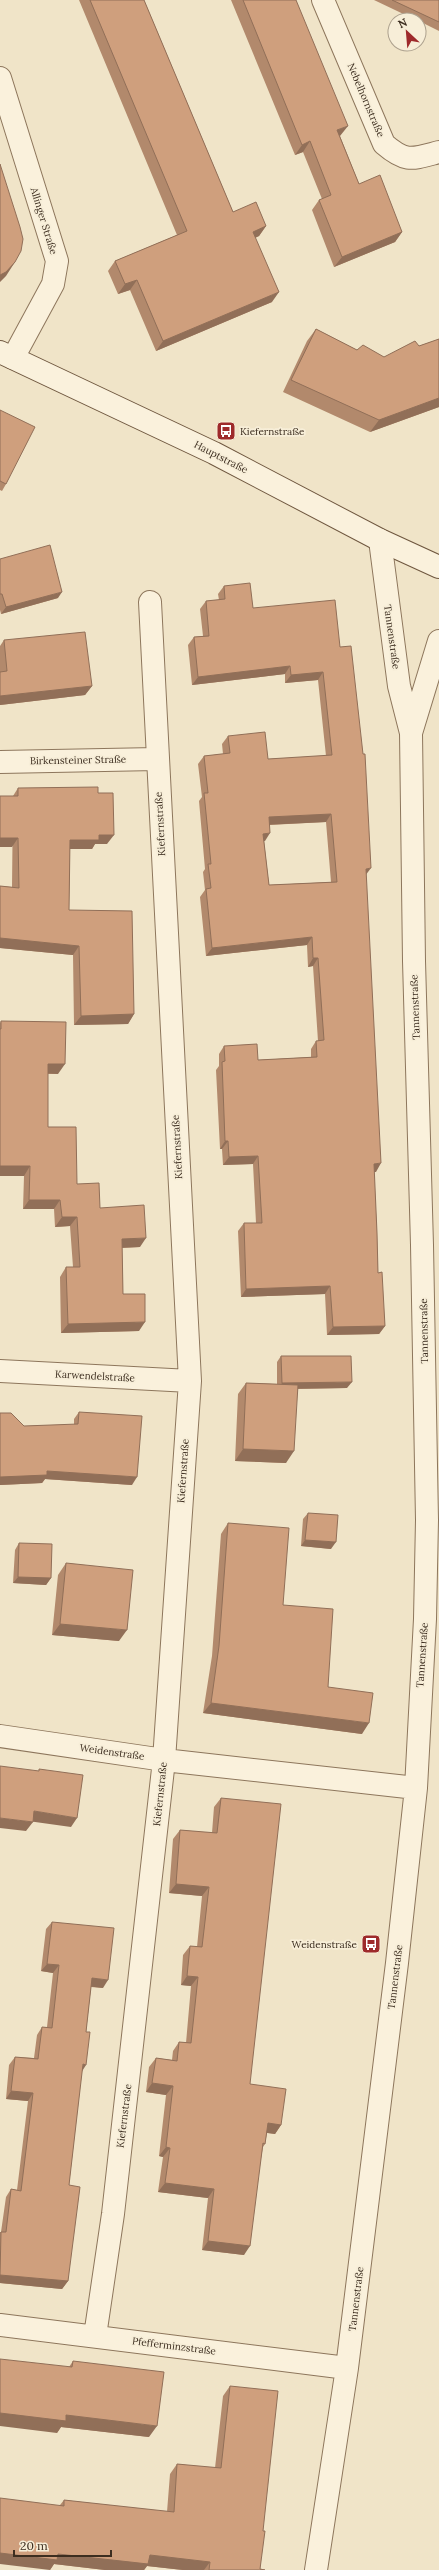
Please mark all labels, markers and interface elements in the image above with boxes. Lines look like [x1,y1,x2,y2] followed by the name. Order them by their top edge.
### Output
[387,12,427,52] north arrow
[396,15,410,31] text: N
[345,61,388,140] street label: Nebelhornstraße
[27,185,61,257] street label: Allinger Straße
[215,420,237,442] bus stop icon: Kiefernstraße
[240,425,305,438] place label: Kiefernstraße
[192,438,251,476] street label: Hauptstraße
[381,604,403,671] street label: Tannenstraße
[30,753,127,767] street label: Birkensteiner Straße
[152,791,168,856] street label: Kiefernstraße
[407,974,423,1040] street label: Tannenstraße
[169,1114,185,1179] street label: Kiefernstraße
[417,1298,431,1364] street label: Tannenstraße
[55,1367,136,1385] street label: Karwendelstraße
[174,1438,192,1504] street label: Kiefernstraße
[413,1622,431,1688] street label: Tannenstraße
[79,1741,146,1763] street label: Weidenstraße
[150,1761,170,1827] street label: Kiefernstraße
[360,1933,382,1955] bus stop icon: Weidenstraße
[292,1938,358,1951] place label: Weidenstraße
[385,1943,405,2010] street label: Tannenstraße
[114,2083,134,2149] street label: Kiefernstraße
[346,2265,366,2332] street label: Tannenstraße
[131,2334,217,2358] street label: Pfefferminzstraße
[14,2532,111,2558] scale bar
[20,2538,48,2553] text: 20 m

